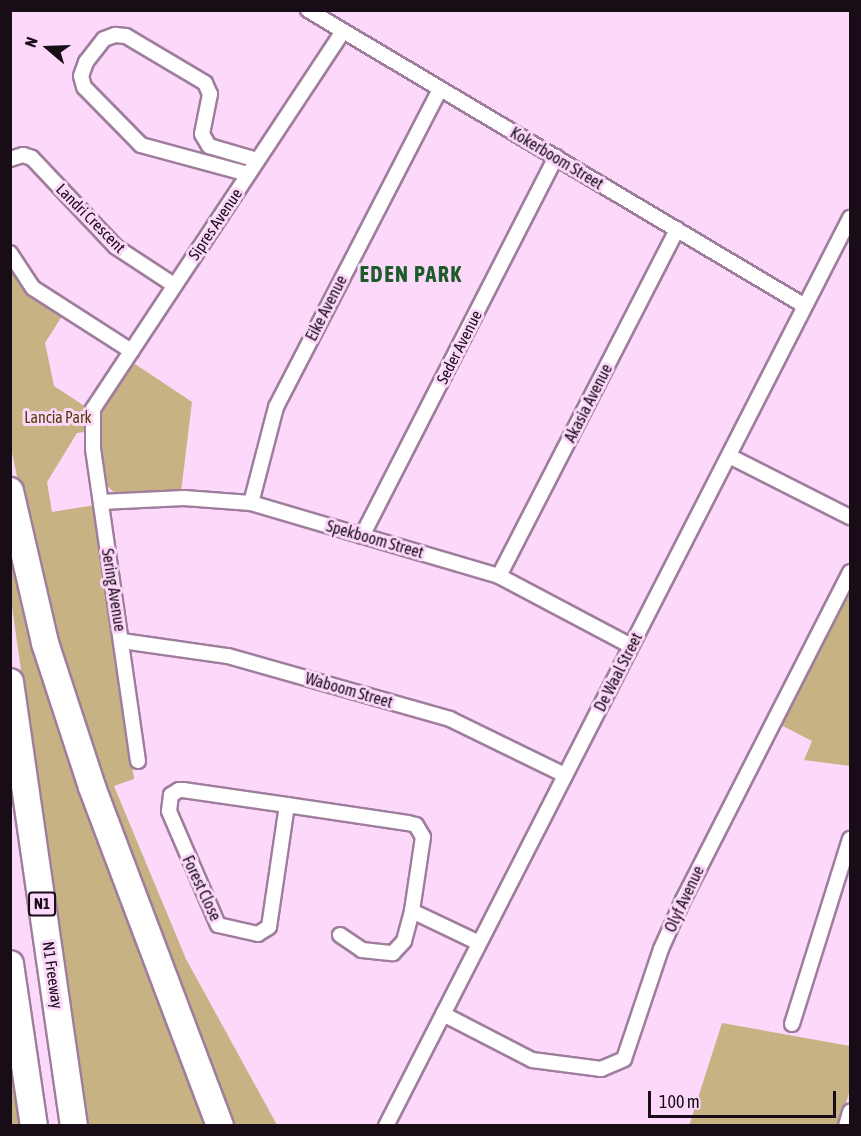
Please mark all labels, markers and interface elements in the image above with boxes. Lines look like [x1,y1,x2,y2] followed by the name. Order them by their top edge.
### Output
[18,18,78,78] north arrow
[21,35,41,50] text: N
[507,123,607,193] street label: Kokerboom Street
[52,179,130,257] street label: Landri Crescent
[184,185,246,263] street label: Sipres Avenue
[359,262,463,288] district label: EDEN PARK
[301,272,351,344] street label: Eike Avenue
[432,307,486,387] street label: Seder Avenue
[560,361,616,445] street label: Akasia Avenue
[24,407,92,427] park label: Lancia Park
[324,516,426,562] street label: Spekboom Street
[98,547,130,633] street label: Sering Avenue
[590,629,646,715] street label: De Waal Street
[303,668,395,712] street label: Waboom Street
[179,852,225,924] street label: Forest Close
[660,863,708,935] street label: Olyf Avenue
[27,892,57,916] road number: N1
[39,940,67,1010] street label: N1 Freeway
[651,1079,838,1117] scale bar
[659,1091,700,1112] text: 100 m

